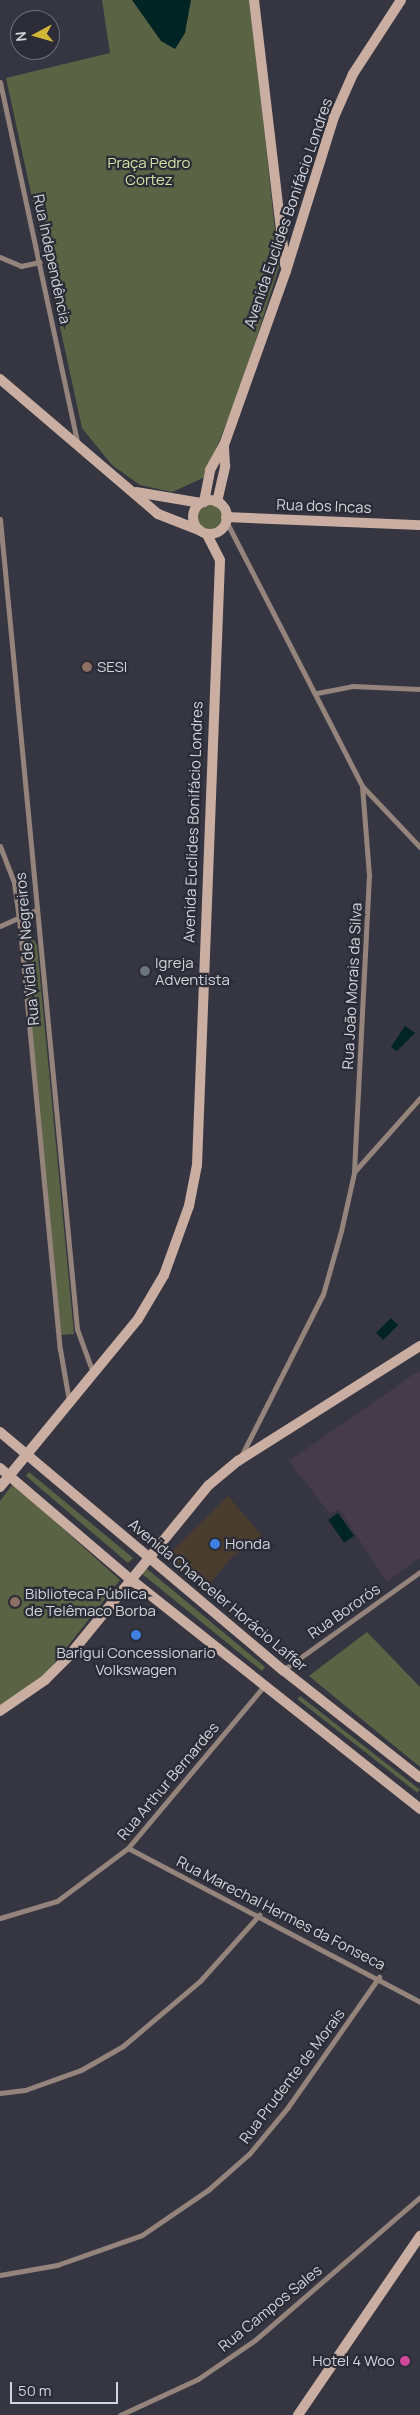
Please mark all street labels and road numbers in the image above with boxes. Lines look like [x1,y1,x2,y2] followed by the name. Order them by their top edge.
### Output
[240,96,336,330] street label: Avenida Euclides Bonifácio Londres
[29,193,75,325] street label: Rua Independência
[276,495,372,517] street label: Rua dos Incas
[180,701,206,943] street label: Avenida Euclides Bonifácio Londres
[11,872,43,1026] street label: Rua Vidal de Negreiros
[339,902,365,1070] street label: Rua João Morais da Silva
[125,1515,311,1675] street label: Avenida Chanceler Horácio Laffer
[305,1580,383,1642] street label: Rua Bororós
[113,1718,223,1844] street label: Rua Arthur Bernardes
[174,1852,388,1974] street label: Rua Marechal Hermes da Fonseca
[236,2005,348,2147] street label: Rua Prudente de Morais
[215,2261,325,2355] street label: Rua Campos Sales

